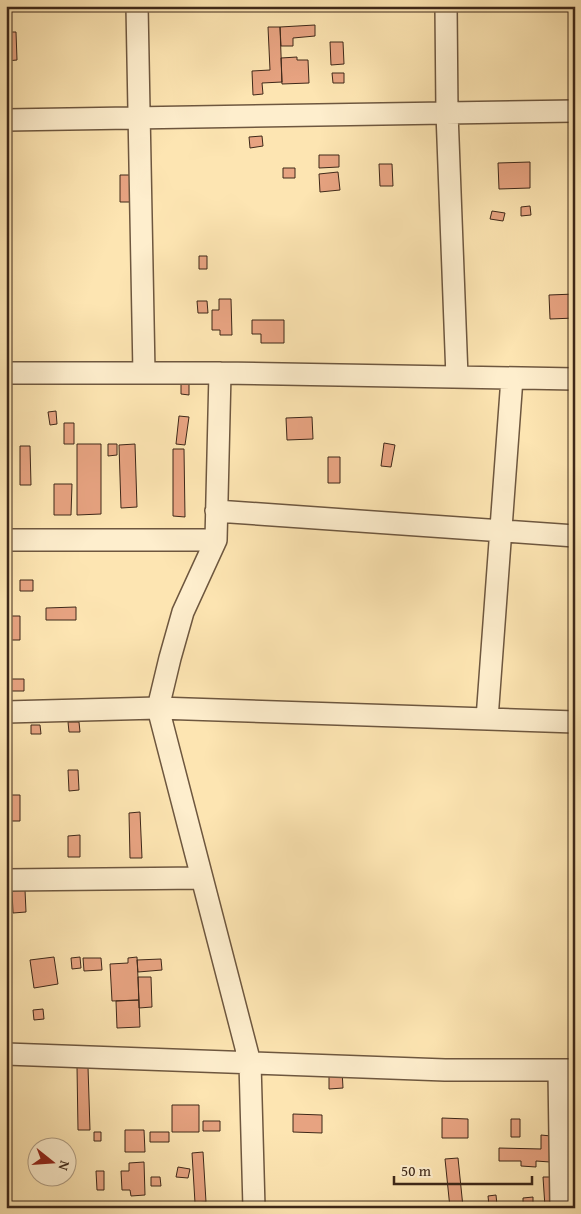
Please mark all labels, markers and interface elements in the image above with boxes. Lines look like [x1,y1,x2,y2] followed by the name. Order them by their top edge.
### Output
[28,1136,78,1186] north arrow
[394,1154,531,1186] scale bar
[53,1158,75,1174] text: N
[401,1160,432,1181] text: 50 m

